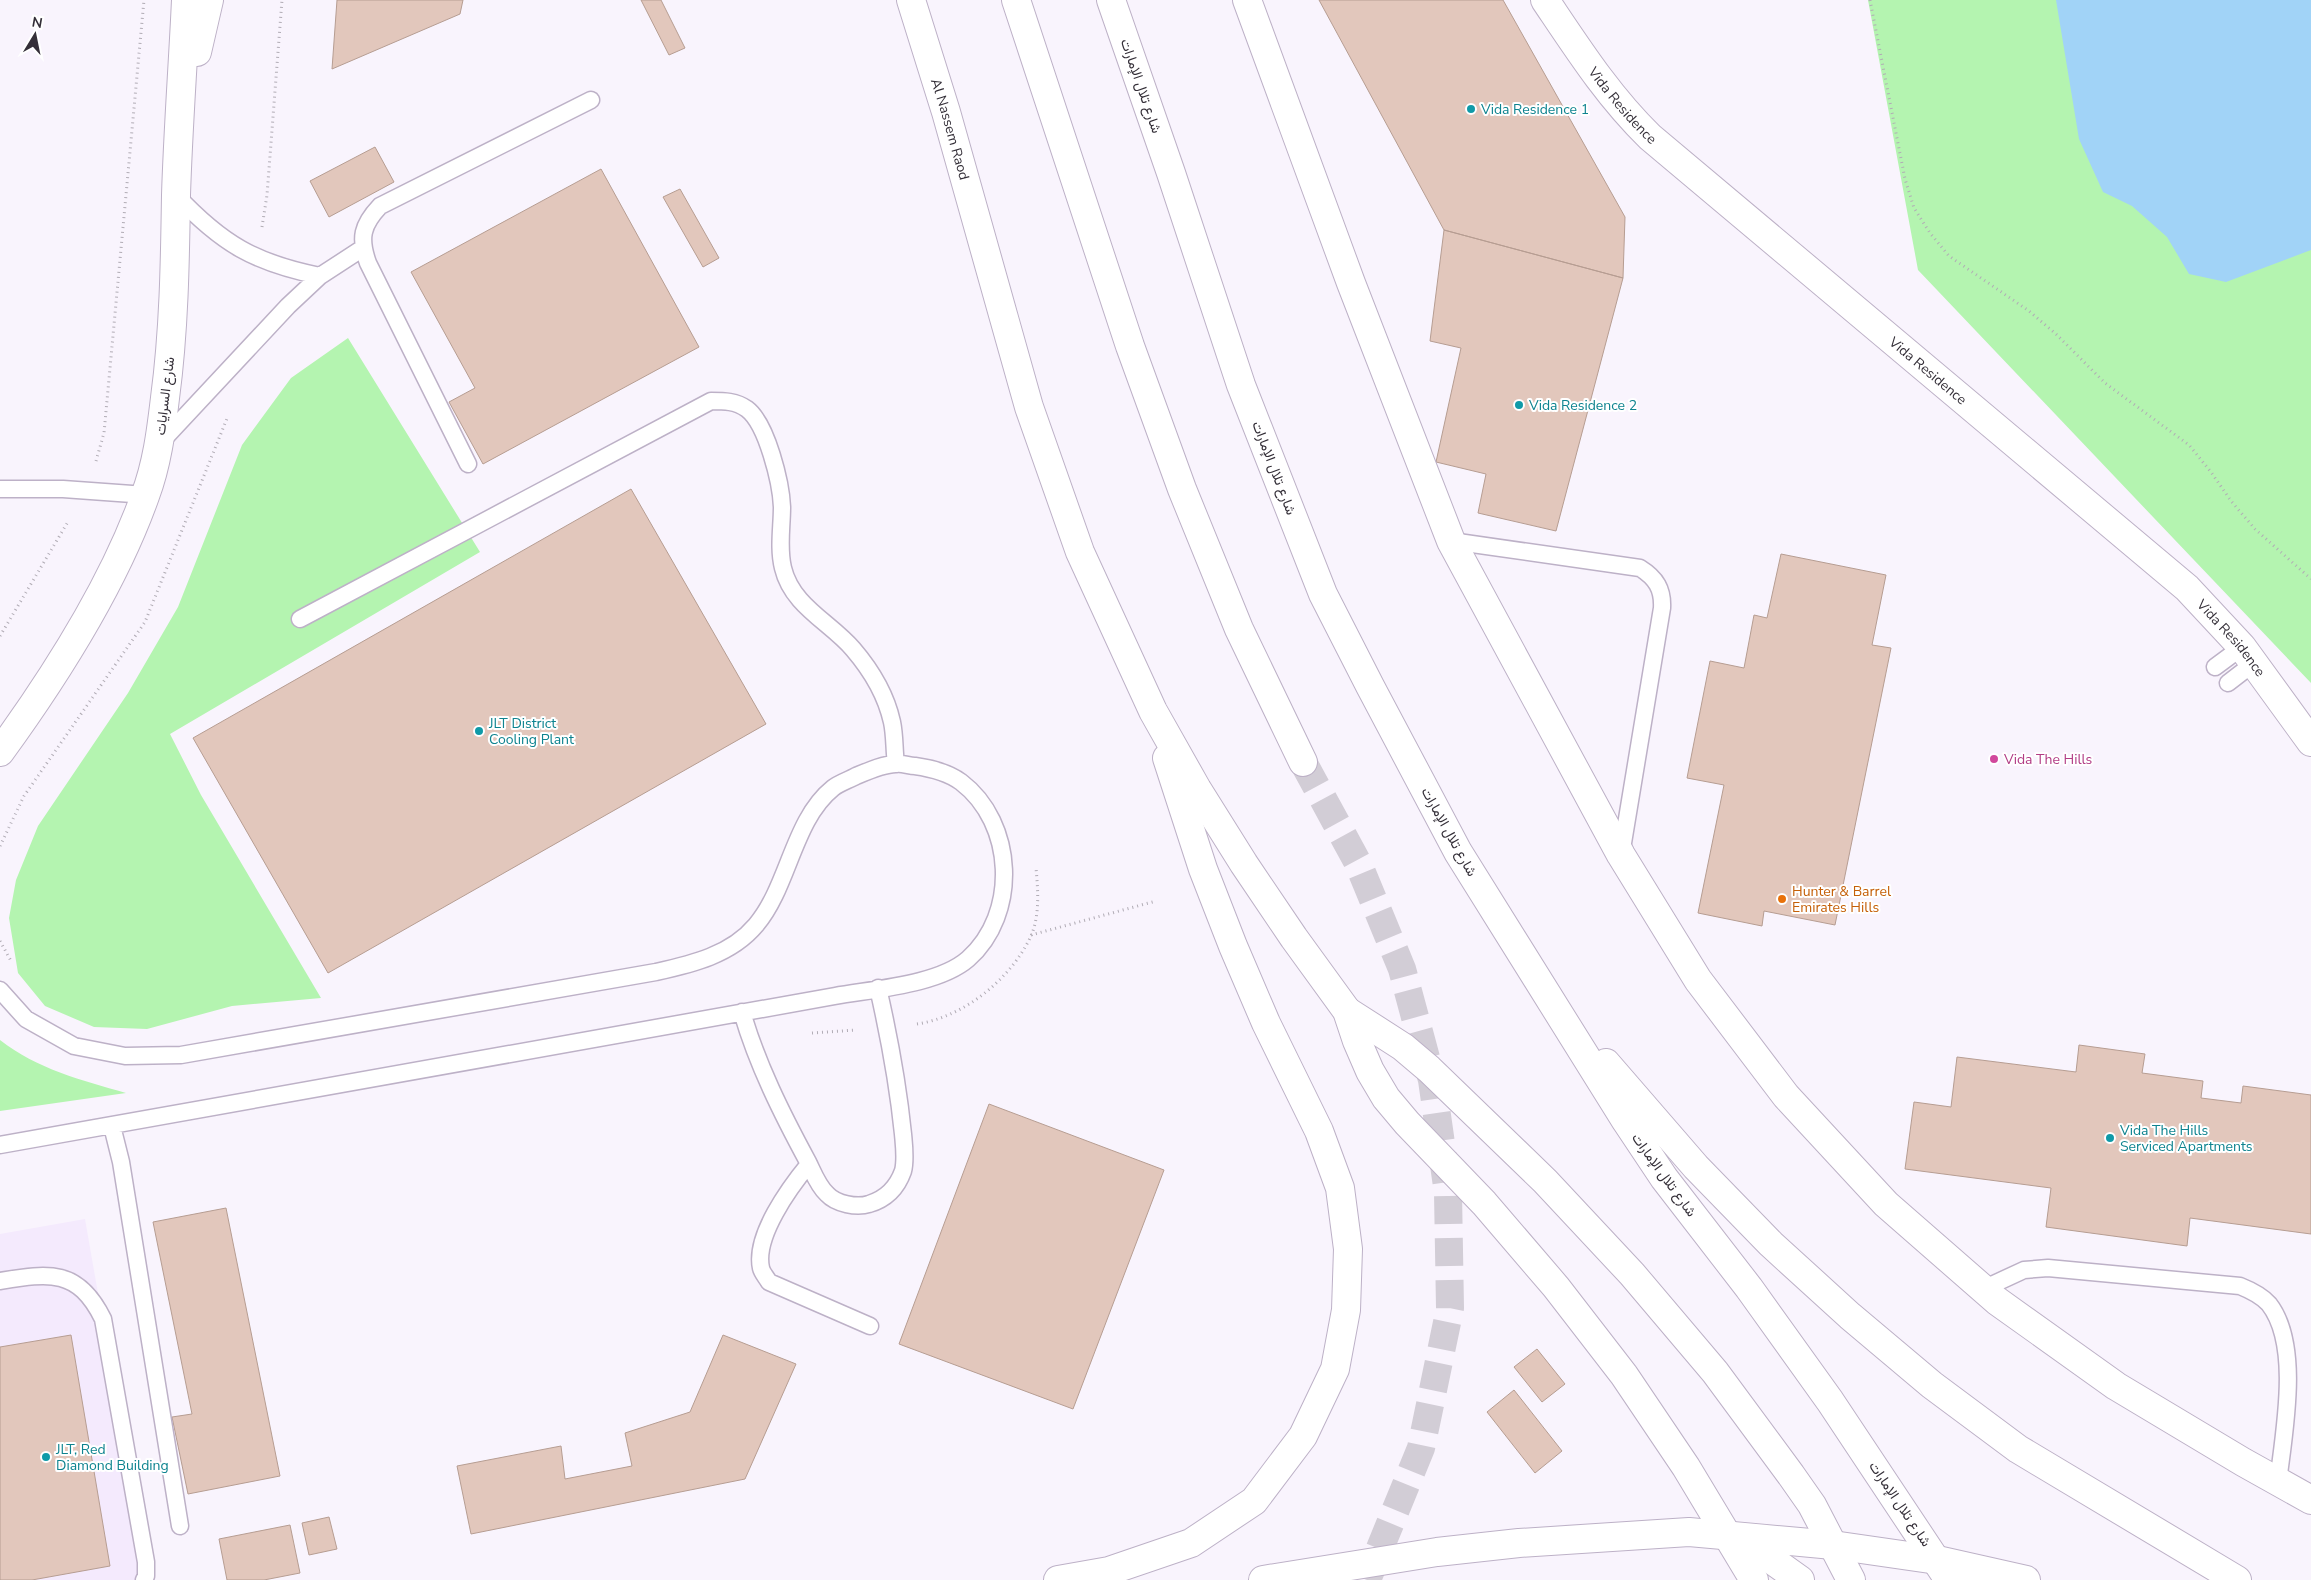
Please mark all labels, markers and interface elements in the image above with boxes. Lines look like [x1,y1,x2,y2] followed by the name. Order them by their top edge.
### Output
[10,10,60,60] north arrow
[30,12,44,33] text: N
[1115,36,1166,136] street label: شارع تلال الإمارات
[1584,62,1661,148] street label: Vida Residence
[927,76,974,182] street label: Al Nassem Raod
[1480,100,1589,119] place label: Vida Residence 1
[1465,103,1477,115] marker: Vida Residence 1
[1884,332,1971,409] street label: Vida Residence
[151,356,180,436] street label: شارع السرايات
[1528,396,1637,415] place label: Vida Residence 2
[1513,399,1525,411] marker: Vida Residence 2
[1246,418,1301,518] street label: شارع تلال الإمارات
[2192,594,2270,680] street label: Vida Residence
[488,714,574,749] place label: JLT District Cooling Plant
[473,725,485,737] marker: JLT District Cooling Plant
[2003,750,2093,769] place label: Vida The Hills
[1988,753,2000,765] marker: Vida The Hills
[1416,784,1481,880] street label: شارع تلال الإمارات
[1792,882,1892,917] place label: Hunter & Barrel Emirates Hills
[1776,893,1788,905] marker: Hunter & Barrel Emirates Hills
[2119,1121,2253,1156] place label: Vida The Hills Serviced Apartments
[1626,1129,1701,1221] street label: شارع تلال الإمارات
[2104,1132,2116,1144] marker: Vida The Hills Serviced Apartments
[55,1440,169,1475] place label: JLT, Red Diamond Building
[40,1451,52,1463] marker: JLT, Red Diamond Building
[1864,1458,1936,1551] street label: شارع تلال الإمارات

